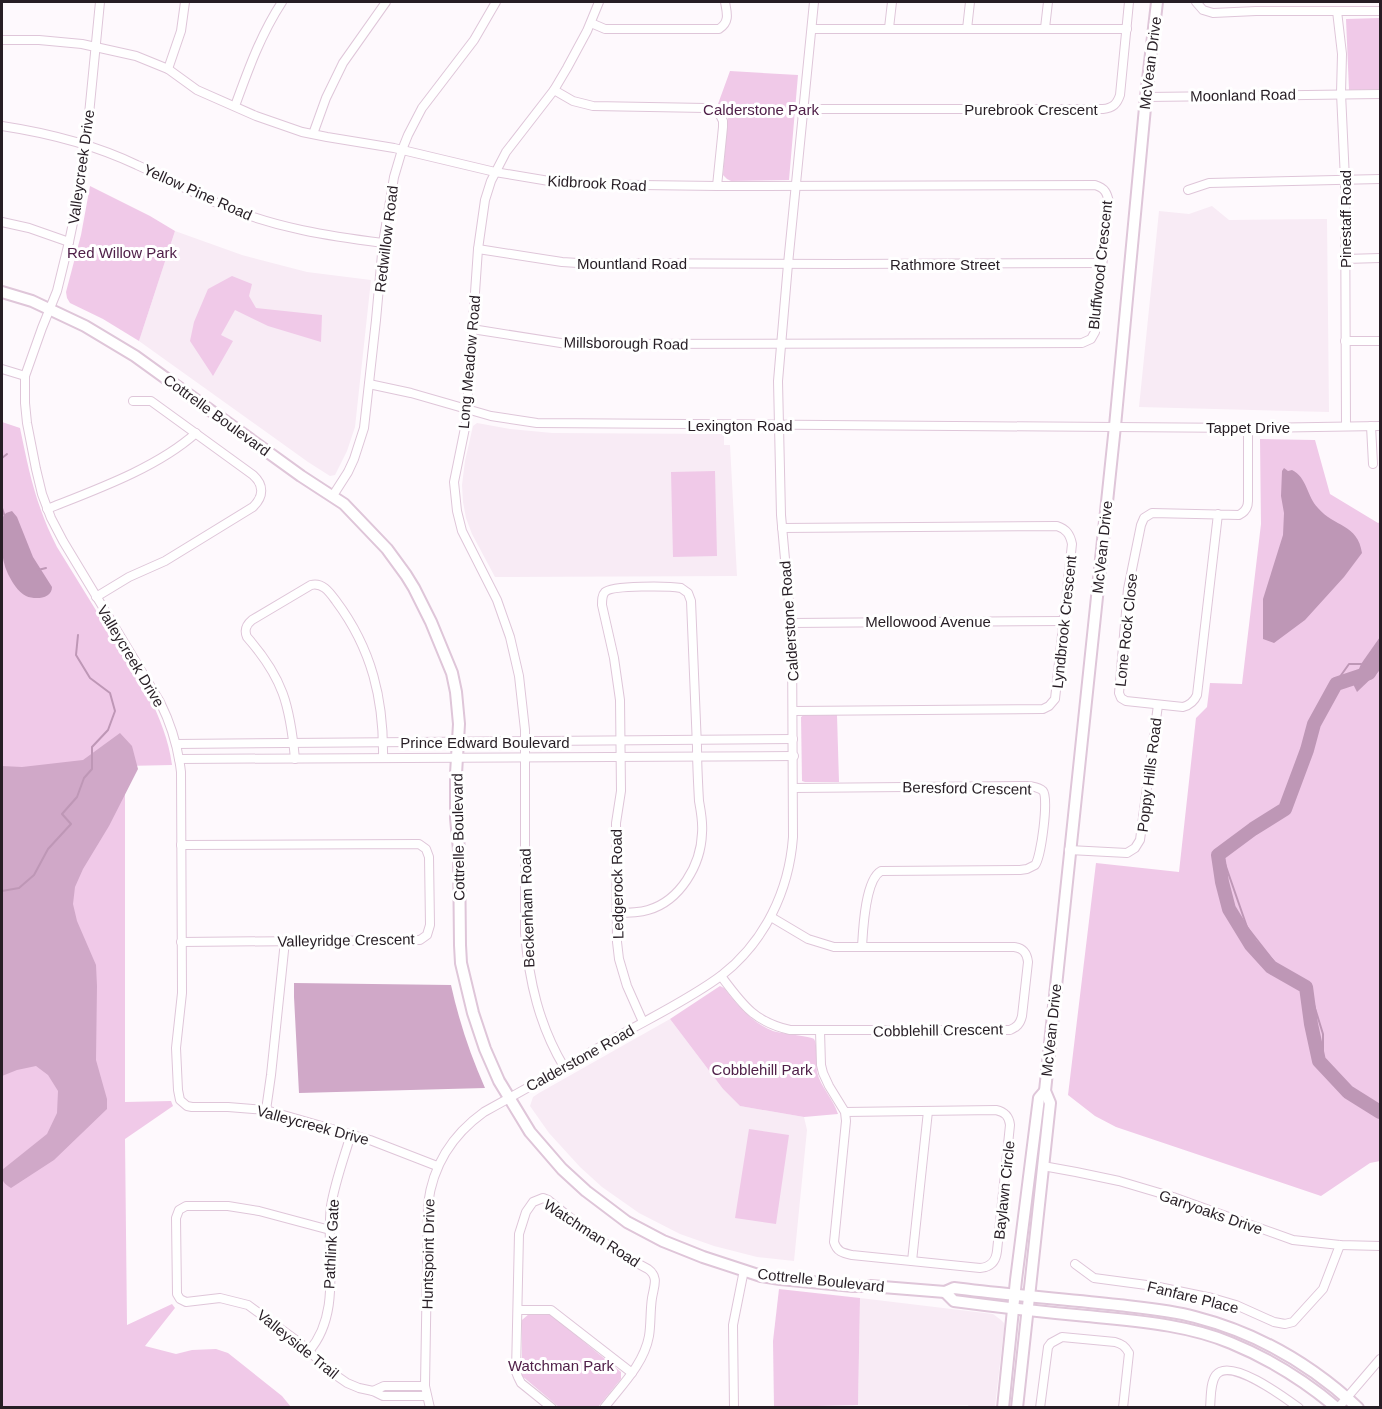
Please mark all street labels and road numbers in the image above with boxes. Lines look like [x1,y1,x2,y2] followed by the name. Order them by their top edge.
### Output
[1136,16,1164,110] street label: McVean Drive
[1190,86,1296,104] street label: Moonland Road
[964,101,1099,118] street label: Purebrook Crescent
[65,109,97,225] street label: Valleycreek Drive
[141,160,255,224] street label: Yellow Pine Road
[1337,170,1354,268] street label: Pinestaff Road
[547,172,647,194] street label: Kidbrook Road
[371,185,401,293] street label: Redwillow Road
[1085,199,1115,330] street label: Bluffwood Crescent
[577,255,687,272] street label: Mountland Road
[890,256,1001,273] street label: Rathmore Street
[455,294,483,430] street label: Long Meadow Road
[563,333,689,353] street label: Millsborough Road
[160,371,274,459] street label: Cottrelle Boulevard
[687,417,793,434] street label: Lexington Road
[1206,419,1290,436] street label: Tappet Drive
[1089,500,1115,594] street label: McVean Drive
[1049,554,1080,689] street label: Lyndbrook Crescent
[776,560,802,682] street label: Calderstone Road
[1112,572,1140,688] street label: Lone Rock Close
[94,602,168,710] street label: Valleycreek Drive
[865,613,991,630] street label: Mellowood Avenue
[1134,717,1164,833] street label: Poppy Hills Road
[400,734,570,751] street label: Prince Edward Boulevard
[448,773,468,901] street label: Cottrelle Boulevard
[902,778,1033,798] street label: Beresford Crescent
[608,829,626,939] street label: Ledgerock Road
[516,848,538,968] street label: Beckenham Road
[277,930,416,950] street label: Valleyridge Crescent
[1038,983,1064,1077] street label: McVean Drive
[873,1020,1004,1040] street label: Cobblehill Crescent
[523,1021,637,1095] street label: Calderstone Road
[255,1102,371,1148] street label: Valleycreek Drive
[990,1140,1018,1240] street label: Baylawn Circle
[1157,1186,1265,1238] street label: Garryoaks Drive
[541,1196,643,1270] street label: Watchman Road
[419,1198,437,1310] street label: Huntspoint Drive
[320,1199,342,1289] street label: Pathlink Gate
[757,1265,885,1295] street label: Cottrelle Boulevard
[1146,1277,1240,1317] street label: Fanfare Place
[254,1306,342,1382] street label: Valleyside Trail

